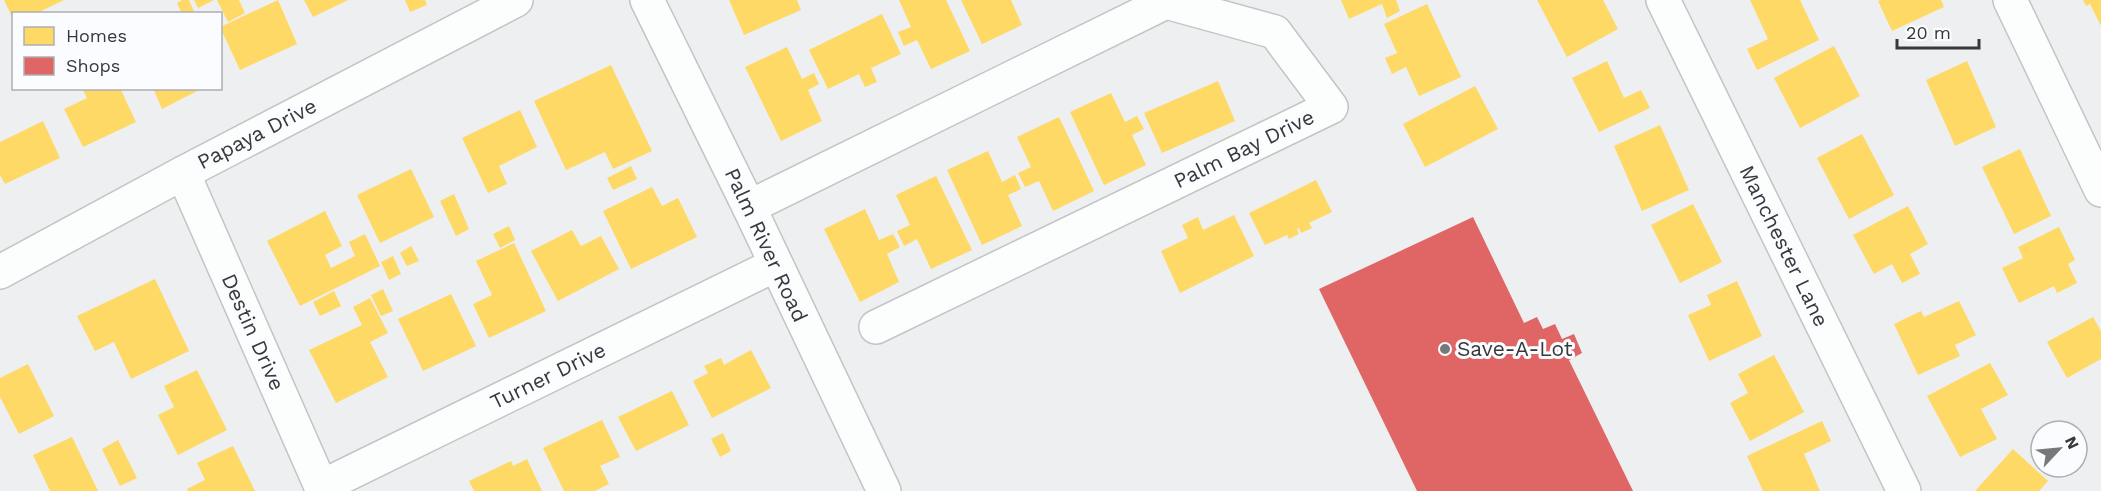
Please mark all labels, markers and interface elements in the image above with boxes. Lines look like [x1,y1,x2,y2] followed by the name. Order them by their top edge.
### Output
[12,12,222,90] legend
[1897,12,1980,50] scale bar
[1906,22,1951,43] text: 20 m
[66,25,127,46] text: Homes
[66,55,120,76] text: Shops
[193,93,321,174] street label: Papaya Drive
[1170,104,1318,193] street label: Palm Bay Drive
[1735,161,1834,331] street label: Manchester Lane
[720,164,813,326] street label: Palm River Road
[217,270,290,394] street label: Destin Drive
[1457,336,1573,361] place label: Save-A-Lot
[486,337,610,414] street label: Turner Drive
[1438,342,1452,356] marker: Save-A-Lot
[2029,419,2089,479] north arrow
[2061,433,2083,452] text: N

